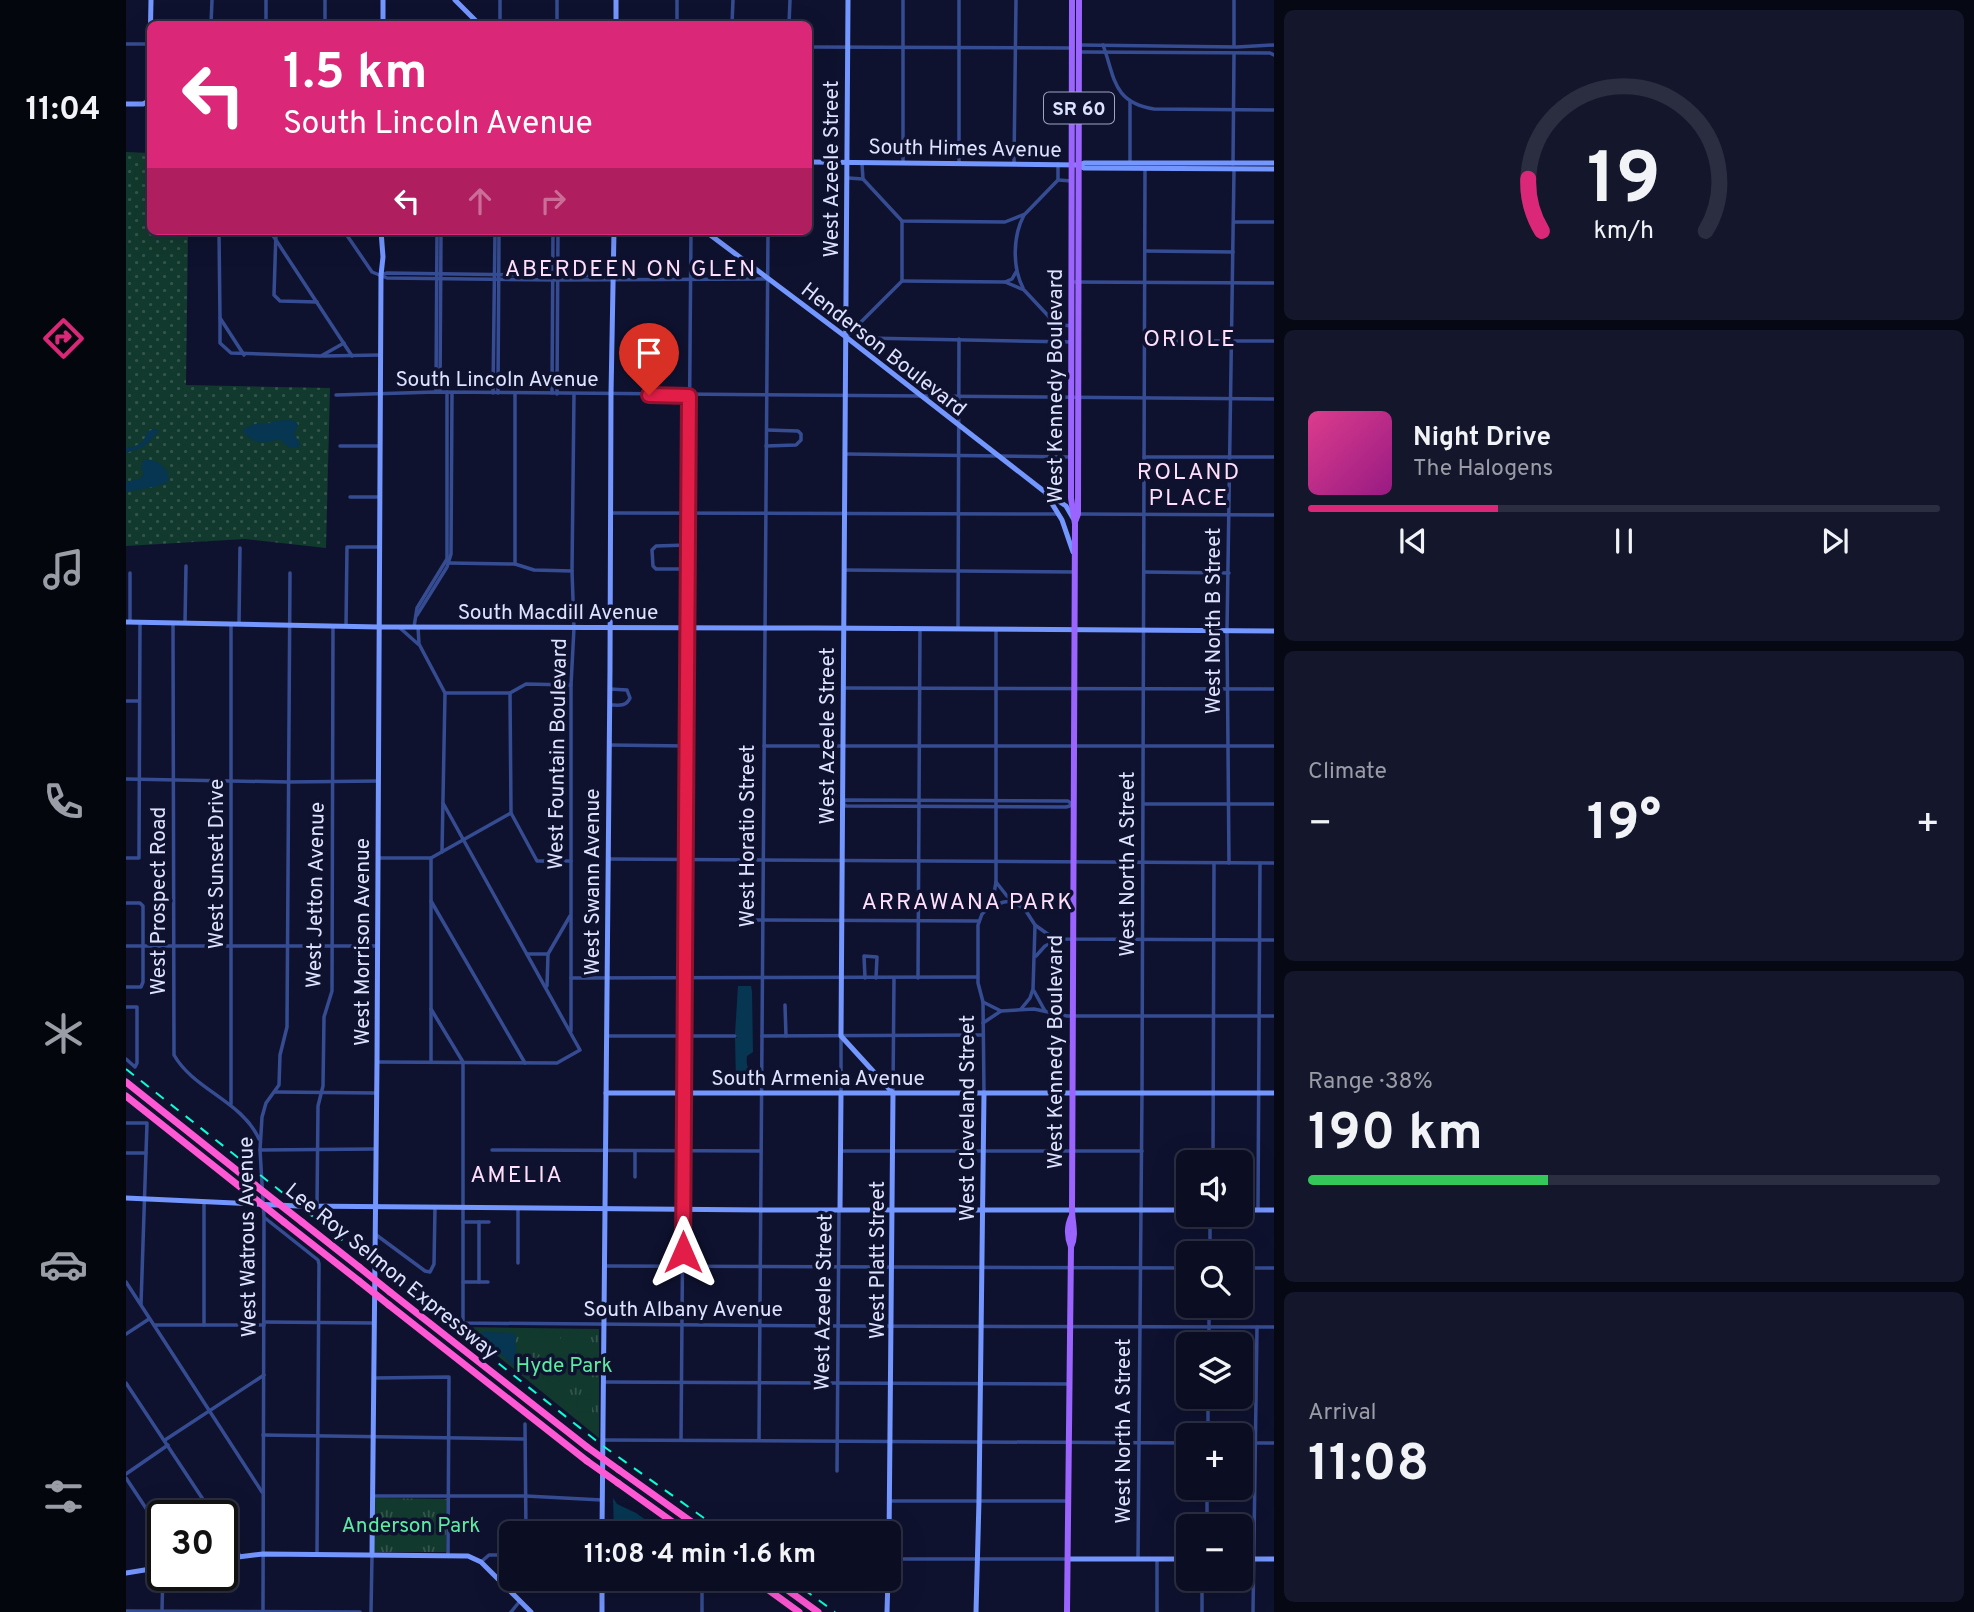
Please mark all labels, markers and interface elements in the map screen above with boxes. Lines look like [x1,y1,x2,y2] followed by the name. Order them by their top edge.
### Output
[283,44,427,106] text: 1.5 km
[168,49,259,140] icon: left
[819,80,846,258] street label: West Azeele Street
[26,91,100,131] text: 11:04
[1044,92,1114,124] road number: SR 60
[283,105,593,145] text: South Lincoln Avenue
[868,134,1062,165] street label: South Himes Avenue
[1587,138,1661,230] text: 19
[388,182,426,220] icon: left
[461,182,499,220] icon: ahead
[534,182,572,220] icon: right
[1594,216,1654,248] text: km/h
[505,256,757,285] district label: ABERDEEN ON GLEN
[1043,269,1070,503] street label: West Kennedy Boulevard
[795,277,971,423] street label: Henderson Boulevard
[39,314,88,363] icon: directions
[619,323,679,395] pin
[1143,326,1237,355] district label: ORIOLE
[630,334,668,372] icon: arrive
[395,367,599,394] street label: South Lincoln Avenue
[1413,422,1551,455] text: Night Drive
[1413,455,1553,484] text: The Halogens
[1137,459,1241,514] district label: ROLAND PLACE
[1394,522,1432,560] icon: previous
[1605,522,1643,560] icon: pause
[1816,522,1854,560] icon: next
[1201,528,1228,714] street label: West North B Street
[39,545,88,594] icon: music
[458,600,658,627] street label: South Macdill Avenue
[543,638,574,870] street label: West Fountain Boulevard
[815,647,842,825] street label: West Azeele Street
[735,745,762,927] street label: West Horatio Street
[1308,758,1387,787] text: Climate
[1115,771,1142,957] street label: West North A Street
[39,777,88,826] icon: phone
[204,779,231,949] street label: West Sunset Drive
[580,788,607,976] street label: West Swann Avenue
[1587,792,1661,858] text: 19°
[1308,801,1333,850] text: −
[1915,801,1940,850] text: +
[301,802,332,988] street label: West Jetton Avenue
[146,807,173,995] street label: West Prospect Road
[350,838,377,1046] street label: West Morrison Avenue
[862,889,1074,918] district label: ARRAWANA PARK
[1043,935,1070,1169] street label: West Kennedy Boulevard
[39,1009,88,1058] icon: climate
[955,1015,982,1221] street label: West Cleveland Street
[711,1066,925,1093] street label: South Armenia Avenue
[1308,1068,1433,1097] text: Range · 38%
[1308,1102,1483,1168] text: 190 km
[233,1136,264,1338] street label: West Watrous Avenue
[1176,1150,1253,1591] map controls
[1176,1150,1253,1227] button: sound
[470,1162,564,1191] district label: AMELIA
[279,1178,503,1367] street label: Lee Roy Selmon Expressway
[865,1181,892,1339] street label: West Platt Street
[809,1213,840,1391] street label: West Azeele Street
[646,1215,720,1289] position arrow
[39,1240,88,1289] icon: car
[1176,1241,1253,1318] button: search
[583,1297,783,1324] street label: South Albany Avenue
[1176,1332,1253,1409] button: layers
[1111,1338,1138,1524] street label: West North A Street
[515,1353,613,1380] park label: Hyde Park
[1308,1399,1377,1428] text: Arrival
[1176,1423,1253,1500] button: +
[1308,1433,1429,1499] text: 11:08
[39,1472,88,1521] icon: filters
[147,1500,238,1591] speed limit sign: 30
[341,1513,481,1540] park label: Anderson Park
[1176,1514,1253,1591] button: −
[584,1539,816,1572] text: 11:08 · 4 min · 1.6 km

